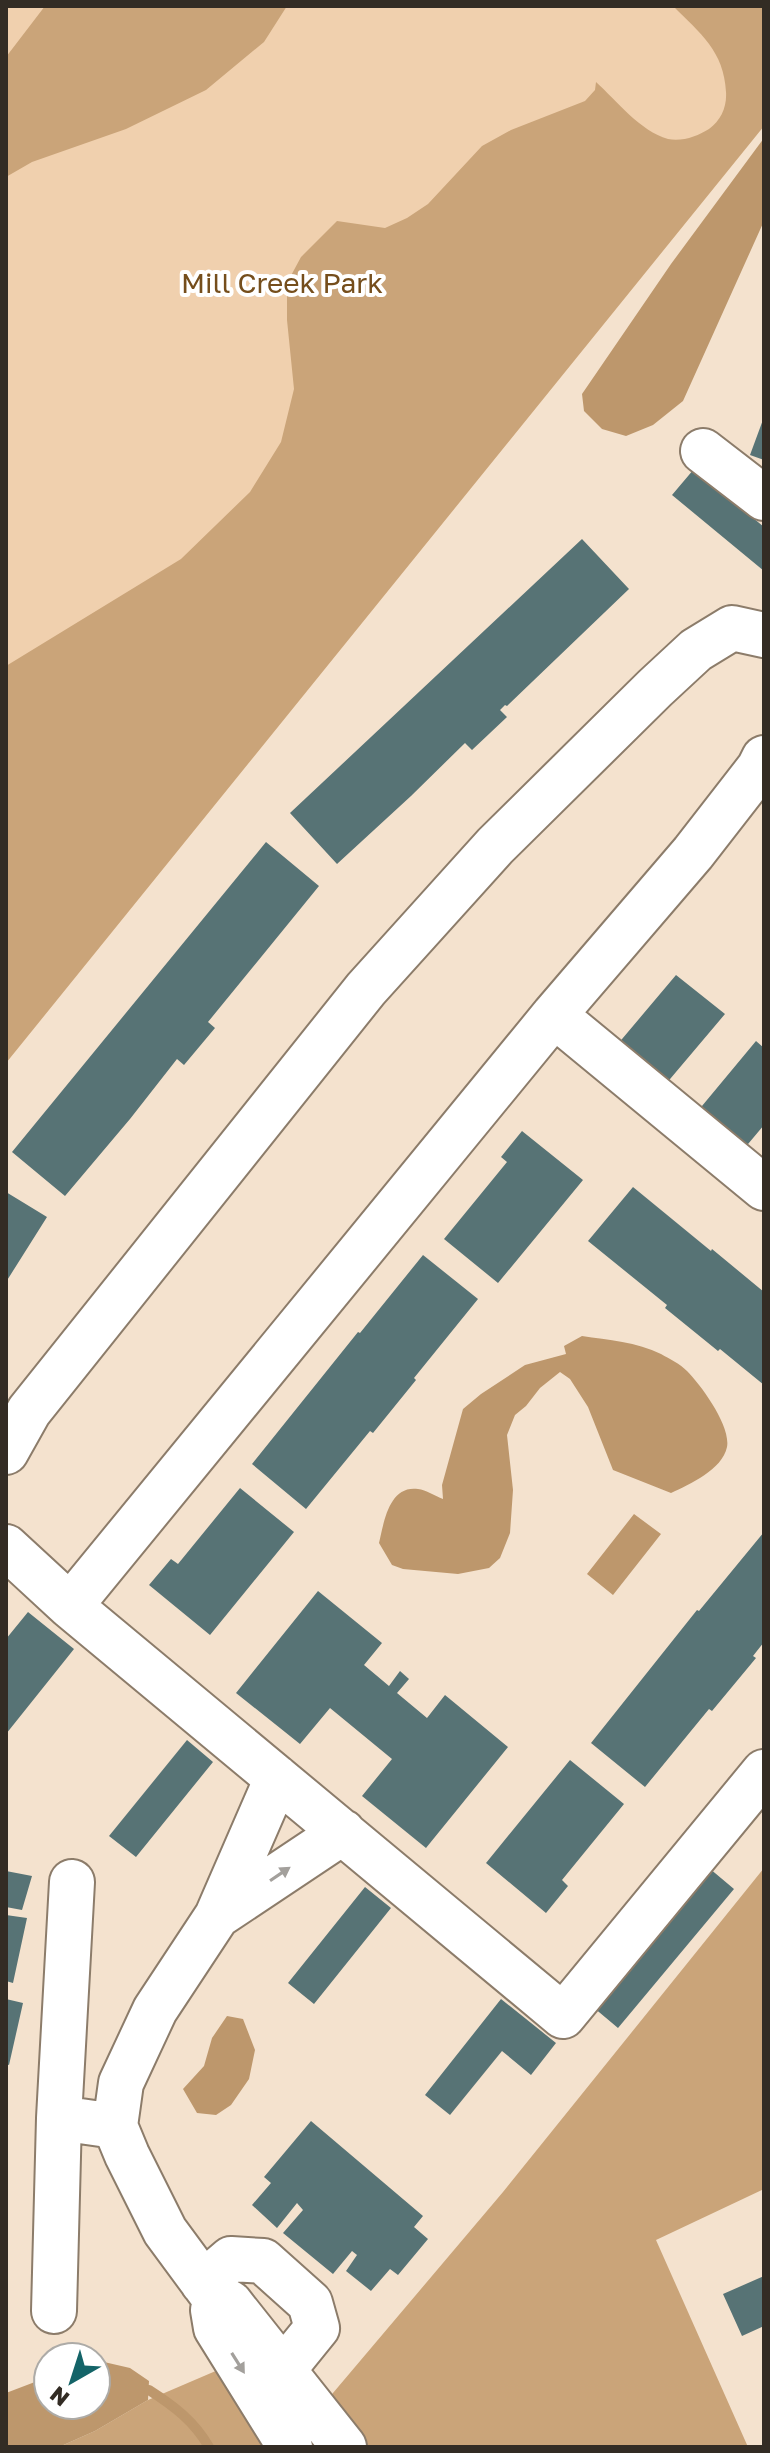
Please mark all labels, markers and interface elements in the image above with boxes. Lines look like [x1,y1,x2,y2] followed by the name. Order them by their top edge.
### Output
[181,266,383,299] park label: Mill Creek Park
[269,1867,291,1882] one-way arrow
[32,2341,112,2421] north arrow
[231,2352,245,2374] one-way arrow
[44,2381,74,2413] text: N

